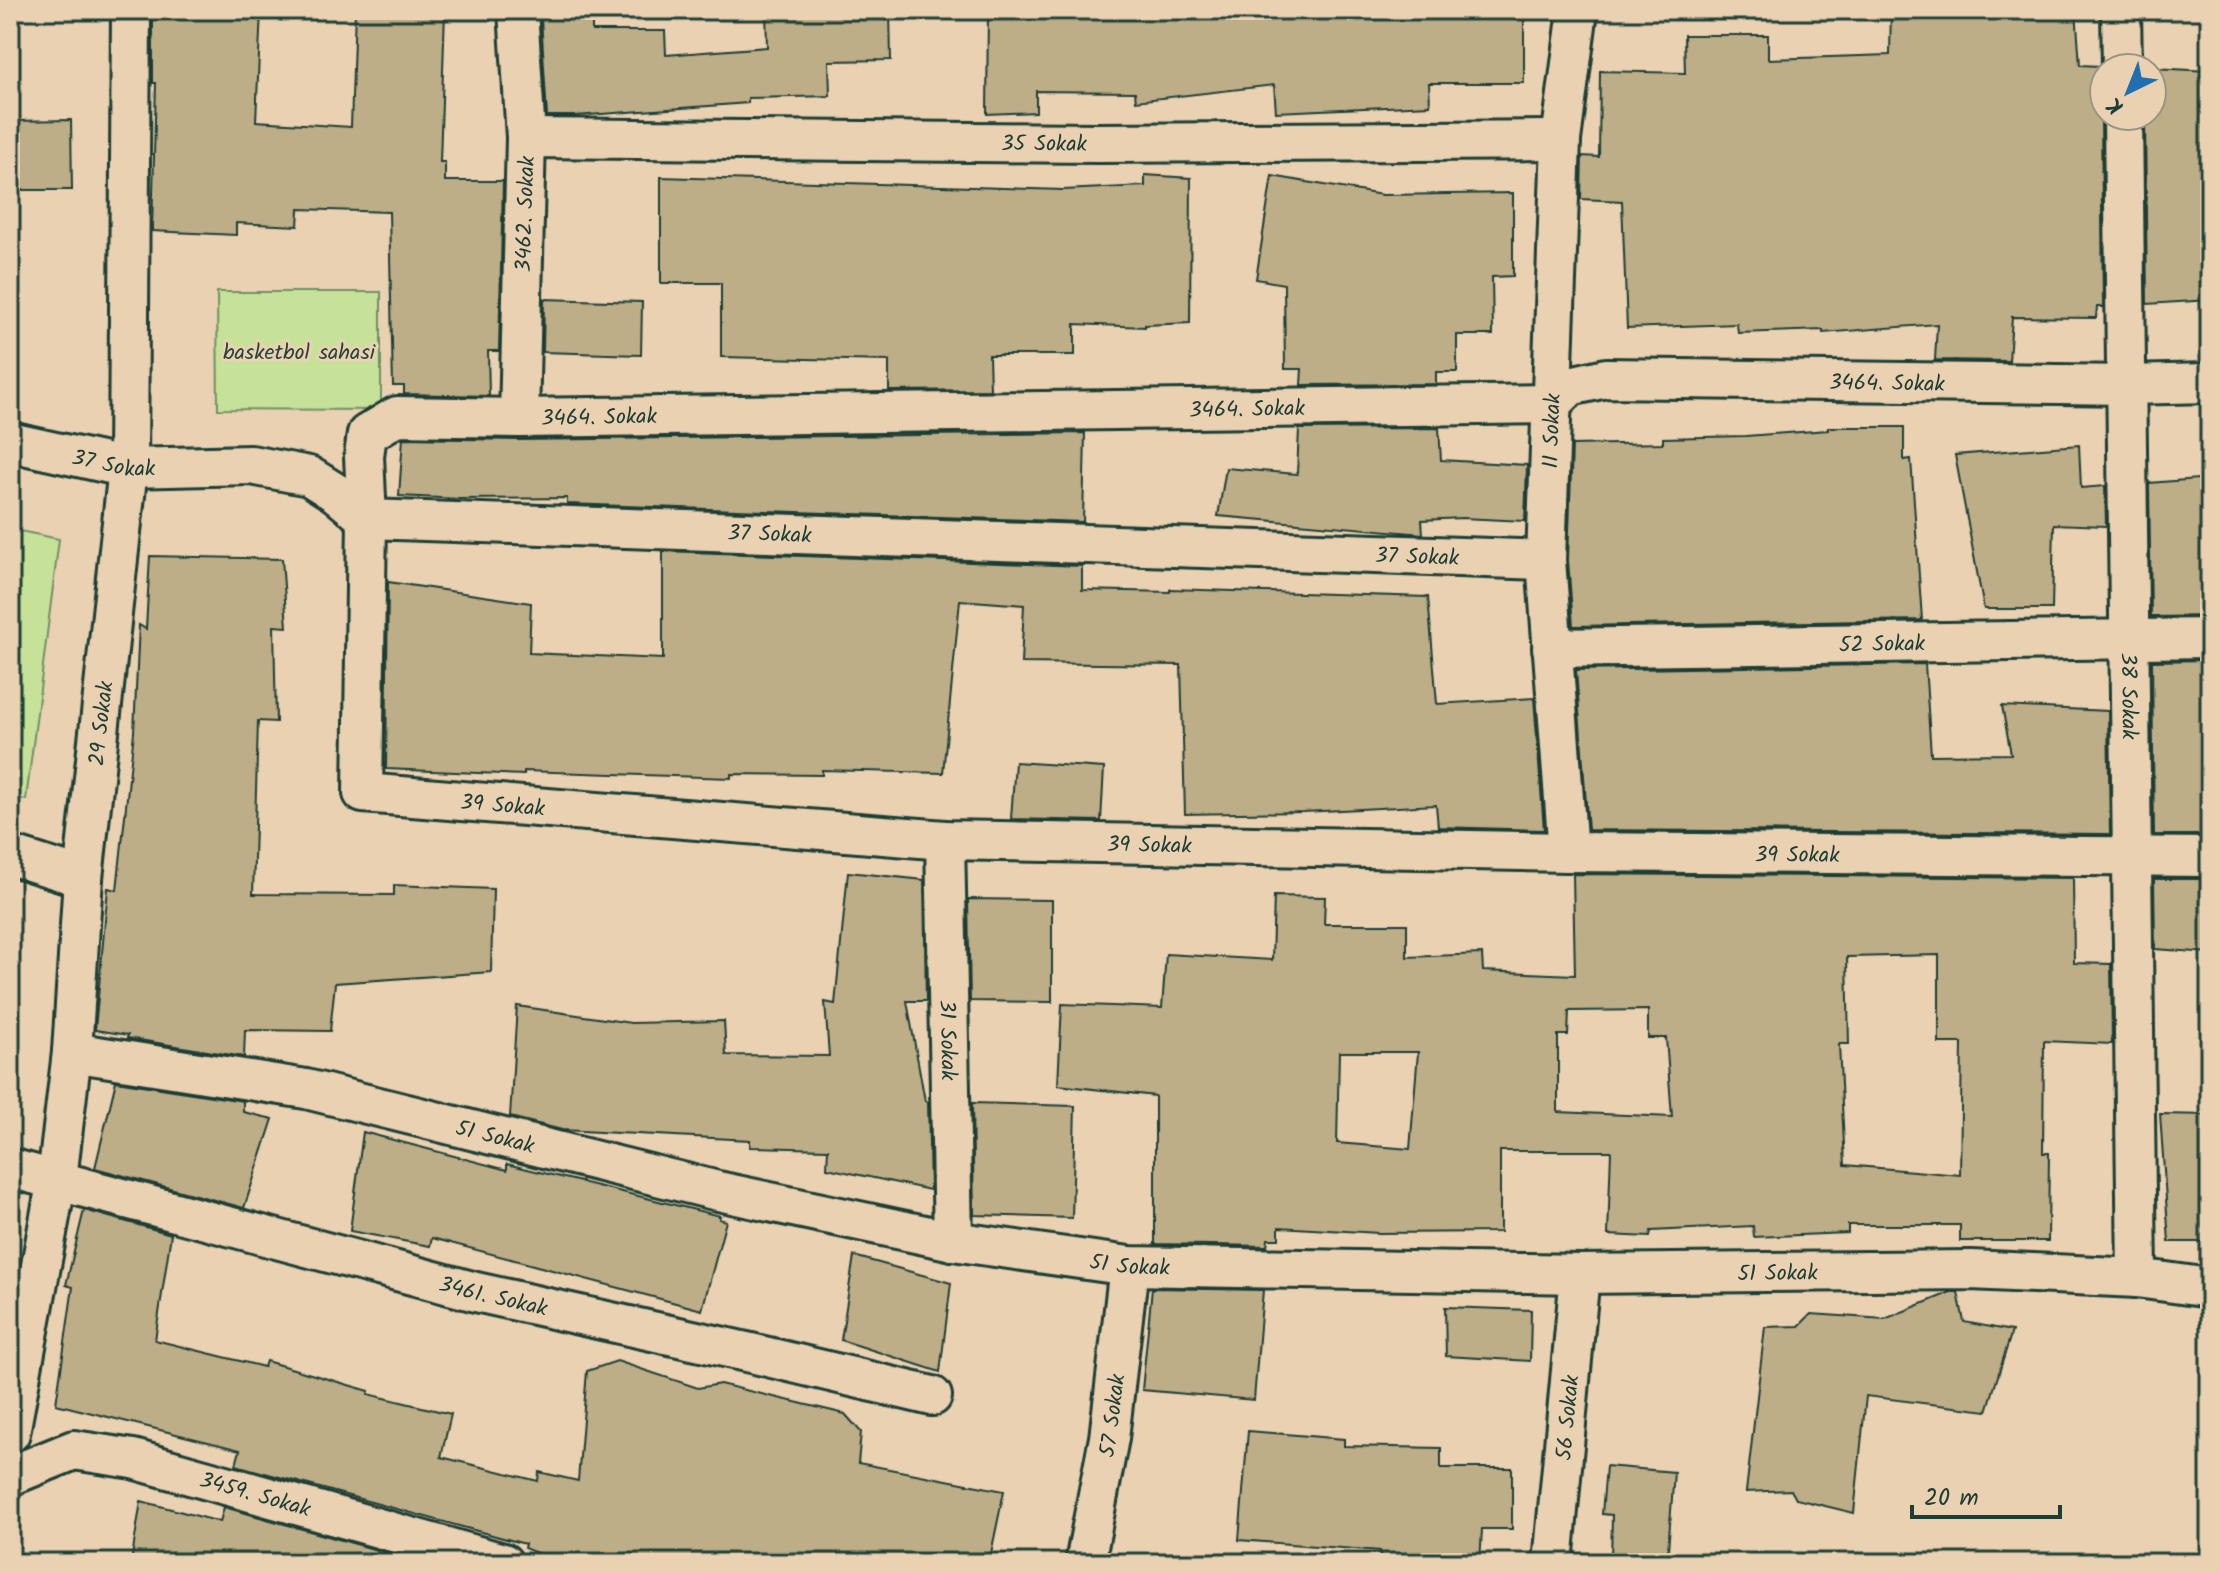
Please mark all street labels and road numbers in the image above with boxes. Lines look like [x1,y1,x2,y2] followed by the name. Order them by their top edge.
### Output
[1001,127,1088,163] street label: 35 Sokak
[507,155,546,273] street label: 3462. Sokak
[1829,366,1946,403] street label: 3464. Sokak
[1189,392,1306,429] street label: 3464. Sokak
[1534,392,1572,469] street label: 11 Sokak
[541,400,658,437] street label: 3464. Sokak
[68,441,156,488] street label: 37 Sokak
[727,517,813,554] street label: 37 Sokak
[1374,539,1460,577] street label: 37 Sokak
[1839,627,1926,664] street label: 52 Sokak
[2109,652,2146,741] street label: 38 Sokak
[80,679,125,768] street label: 29 Sokak
[459,786,547,828] street label: 39 Sokak
[1106,828,1193,865] street label: 39 Sokak
[1755,838,1840,874] street label: 39 Sokak
[928,999,965,1081] street label: 31 Sokak
[452,1112,539,1165] street label: 51 Sokak
[1087,1246,1171,1287] street label: 51 Sokak
[1737,1257,1819,1292] street label: 51 Sokak
[435,1268,551,1327] street label: 3461. Sokak
[1091,1372,1136,1460] street label: 57 Sokak
[1548,1373,1591,1462] street label: 56 Sokak
[195,1464,315,1528] street label: 3459. Sokak

